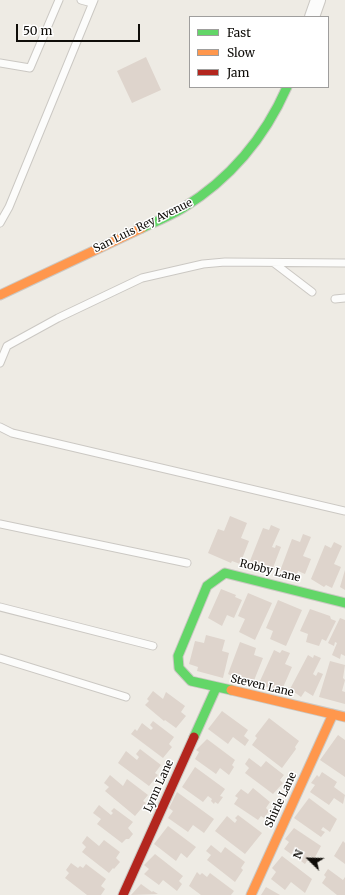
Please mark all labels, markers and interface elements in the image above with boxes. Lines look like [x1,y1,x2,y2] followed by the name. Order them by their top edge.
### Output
[18,16,142,42] scale bar
[189,16,329,88] legend
[23,23,52,38] text: 50 m
[227,25,251,40] text: Fast
[227,45,255,60] text: Slow
[227,65,249,80] text: Jam
[91,196,195,256] street label: San Luis Rey Avenue
[238,557,302,585] street label: Robby Lane
[229,672,295,700] street label: Steven Lane
[142,758,176,814] street label: Lynn Lane
[262,770,300,830] street label: Shirle Lane
[289,839,329,879] north arrow
[290,848,306,861] text: N

